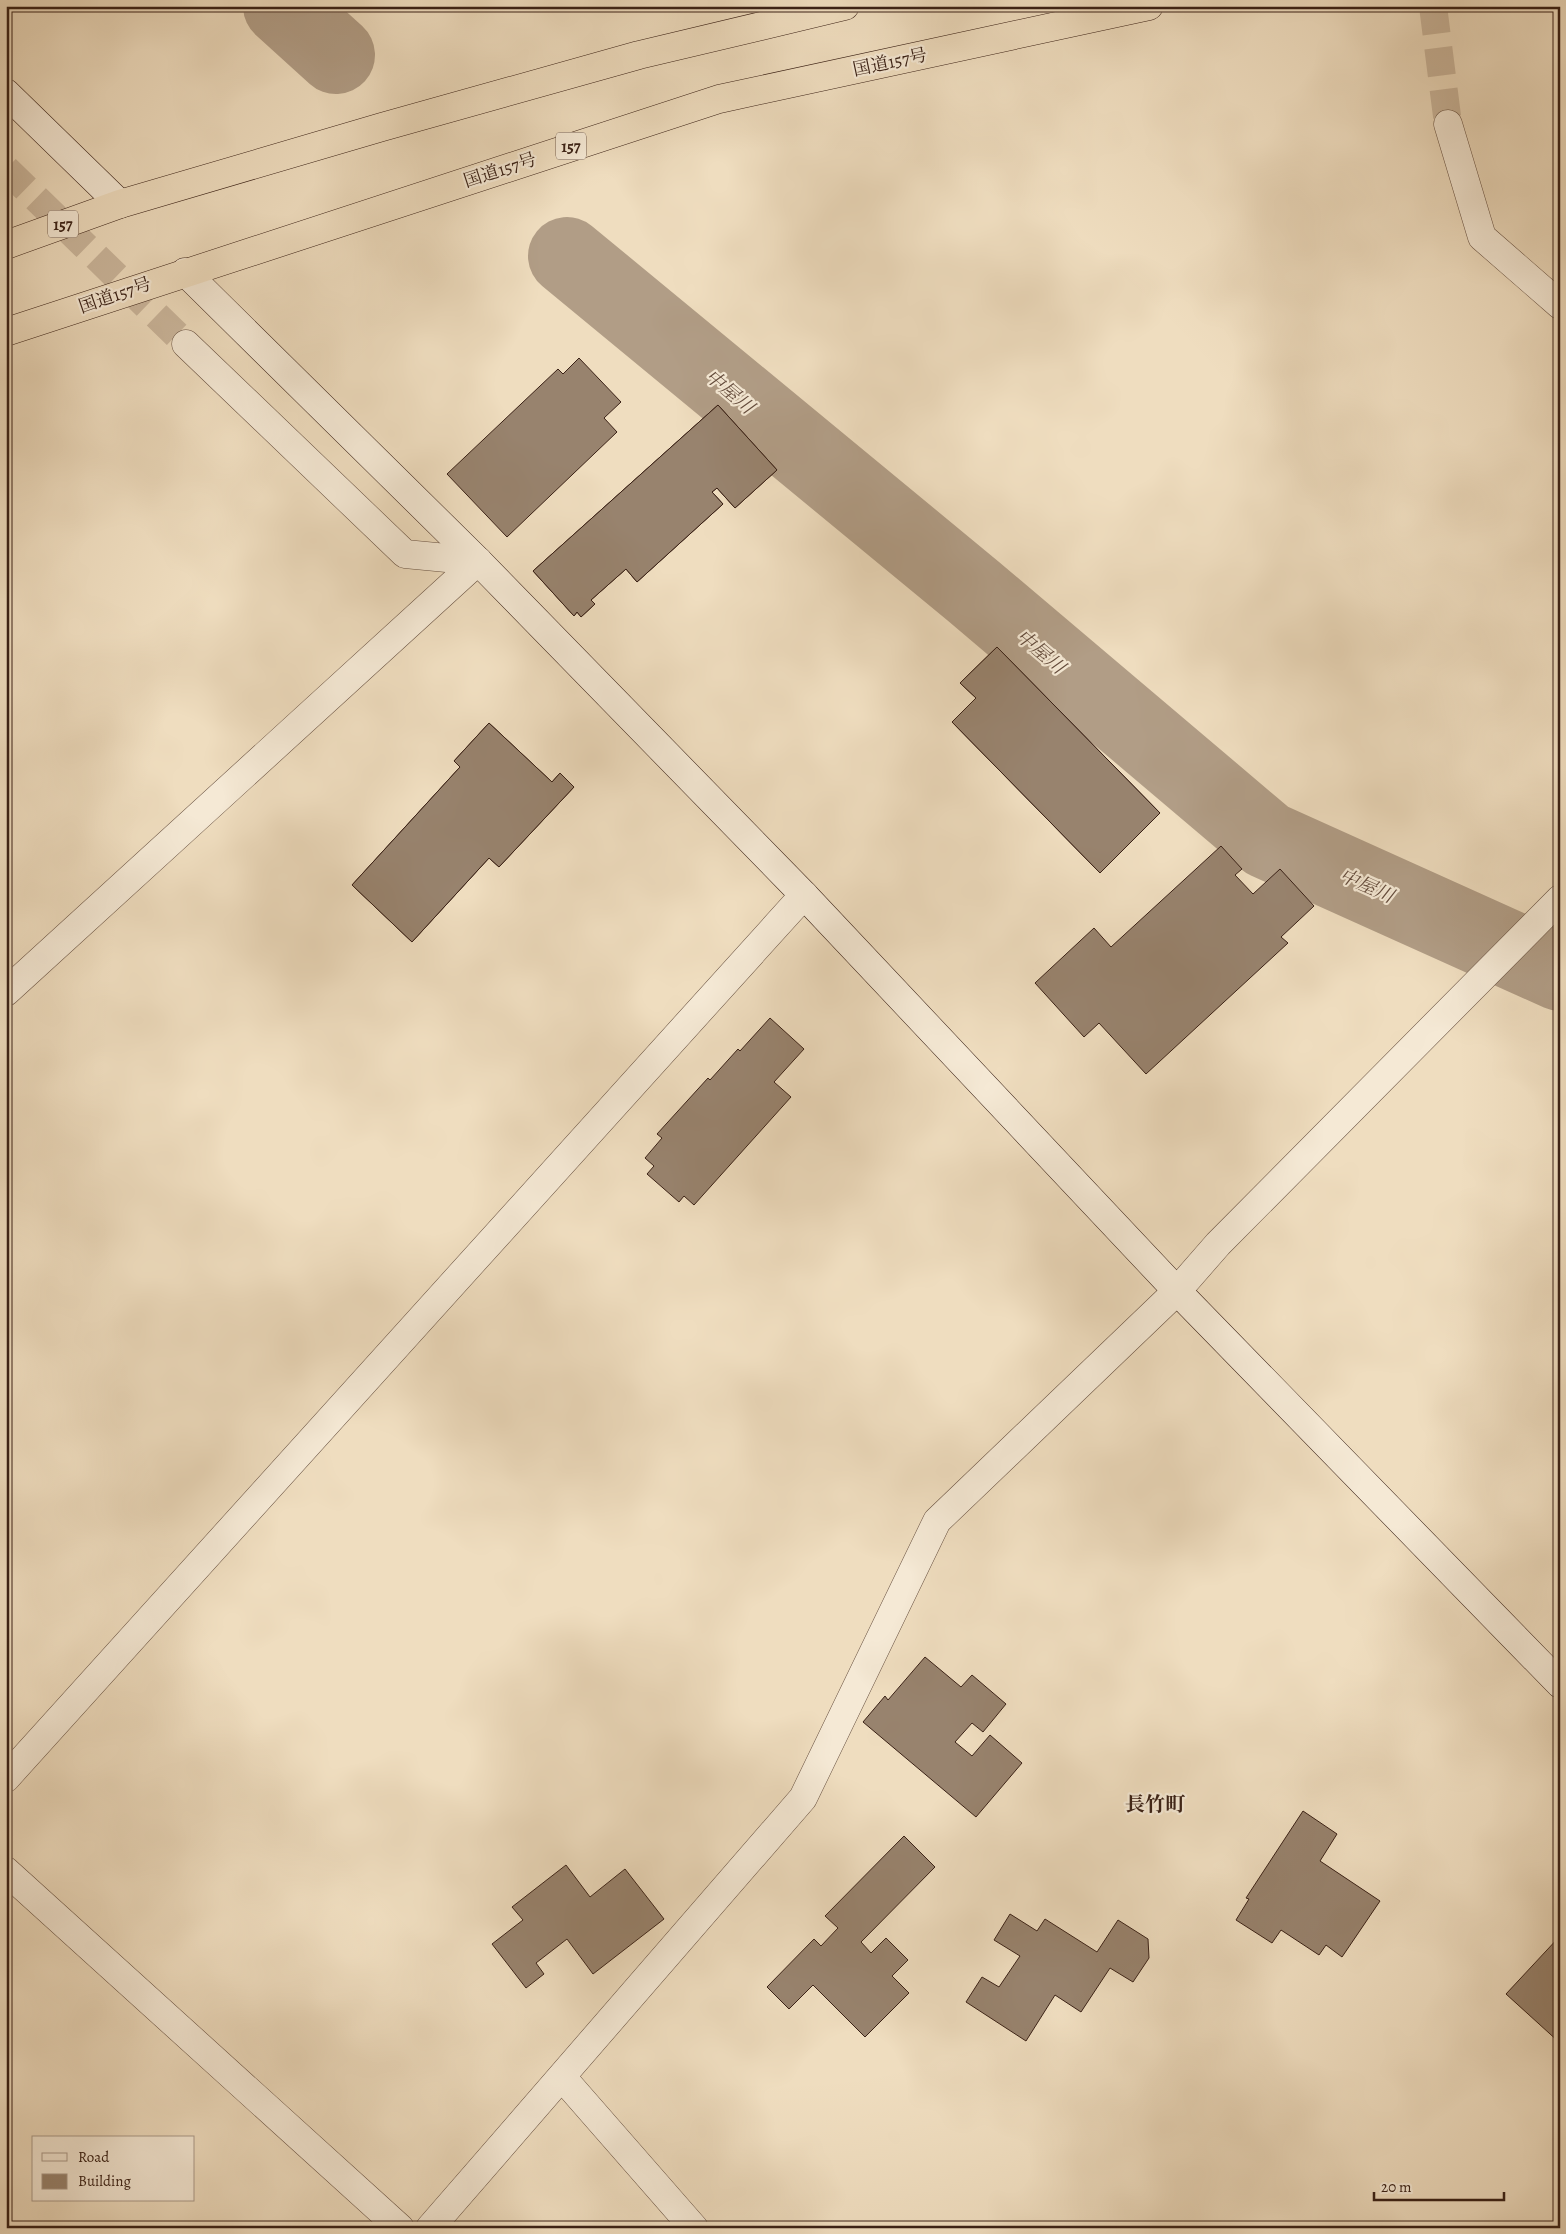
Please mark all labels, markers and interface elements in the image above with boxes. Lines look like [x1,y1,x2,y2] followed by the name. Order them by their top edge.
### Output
[851,42,929,82] street label: 国道157号
[556,132,586,160] road number: 157
[460,147,540,193] street label: 国道157号
[48,210,78,238] road number: 157
[75,271,155,319] street label: 国道157号
[699,363,761,421] water label: 中屋川
[1010,623,1072,681] water label: 中屋川
[1335,862,1400,910] water label: 中屋川
[1125,1791,1186,1818] district label: 長竹町
[32,2136,195,2202] legend
[78,2147,110,2167] text: Road
[1374,2169,1504,2201] scale bar
[78,2171,131,2191] text: Building
[1381,2177,1412,2197] text: 20 m

